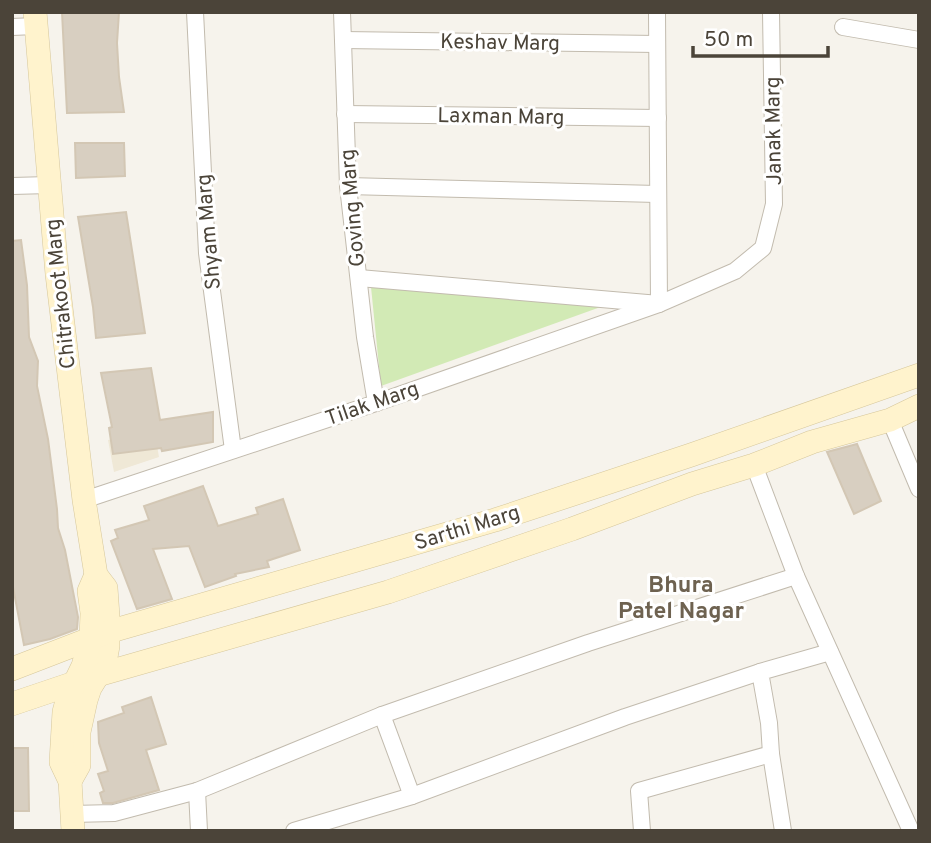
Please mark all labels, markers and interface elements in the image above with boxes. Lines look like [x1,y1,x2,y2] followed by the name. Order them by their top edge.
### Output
[693,14,828,58] scale bar
[704,27,753,54] text: 50 m
[440,29,560,58] street label: Keshav Marg
[760,76,789,186] street label: Janak Marg
[437,103,565,132] street label: Laxman Marg
[335,148,372,268] street label: Goving Marg
[191,173,228,291] street label: Shyam Marg
[40,218,83,370] street label: Chitrakoot Marg
[322,376,423,433] street label: Tilak Marg
[411,500,524,557] street label: Sarthi Marg
[618,572,744,627] district label: Bhura Patel Nagar

